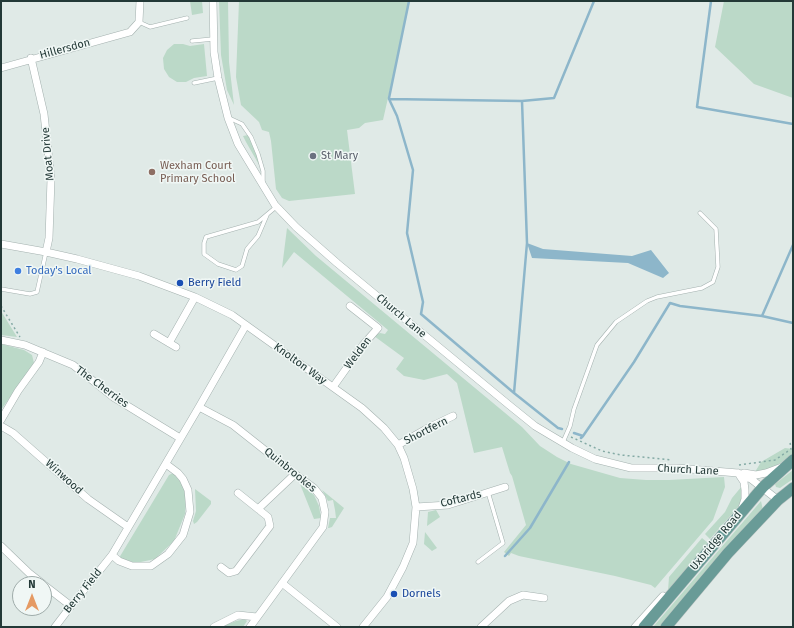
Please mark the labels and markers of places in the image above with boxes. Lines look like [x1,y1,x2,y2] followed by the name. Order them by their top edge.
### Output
[321,149,358,163] place label: St Mary
[308,151,318,161] marker: St Mary
[160,159,235,185] place label: Wexham Court Primary School
[147,167,157,177] marker: Wexham Court Primary School
[26,264,92,278] place label: Today's Local
[13,266,23,276] marker: Today's Local
[188,276,241,290] place label: Berry Field
[175,278,185,288] marker: Berry Field
[402,587,441,601] place label: Dornels
[389,589,399,599] marker: Dornels

